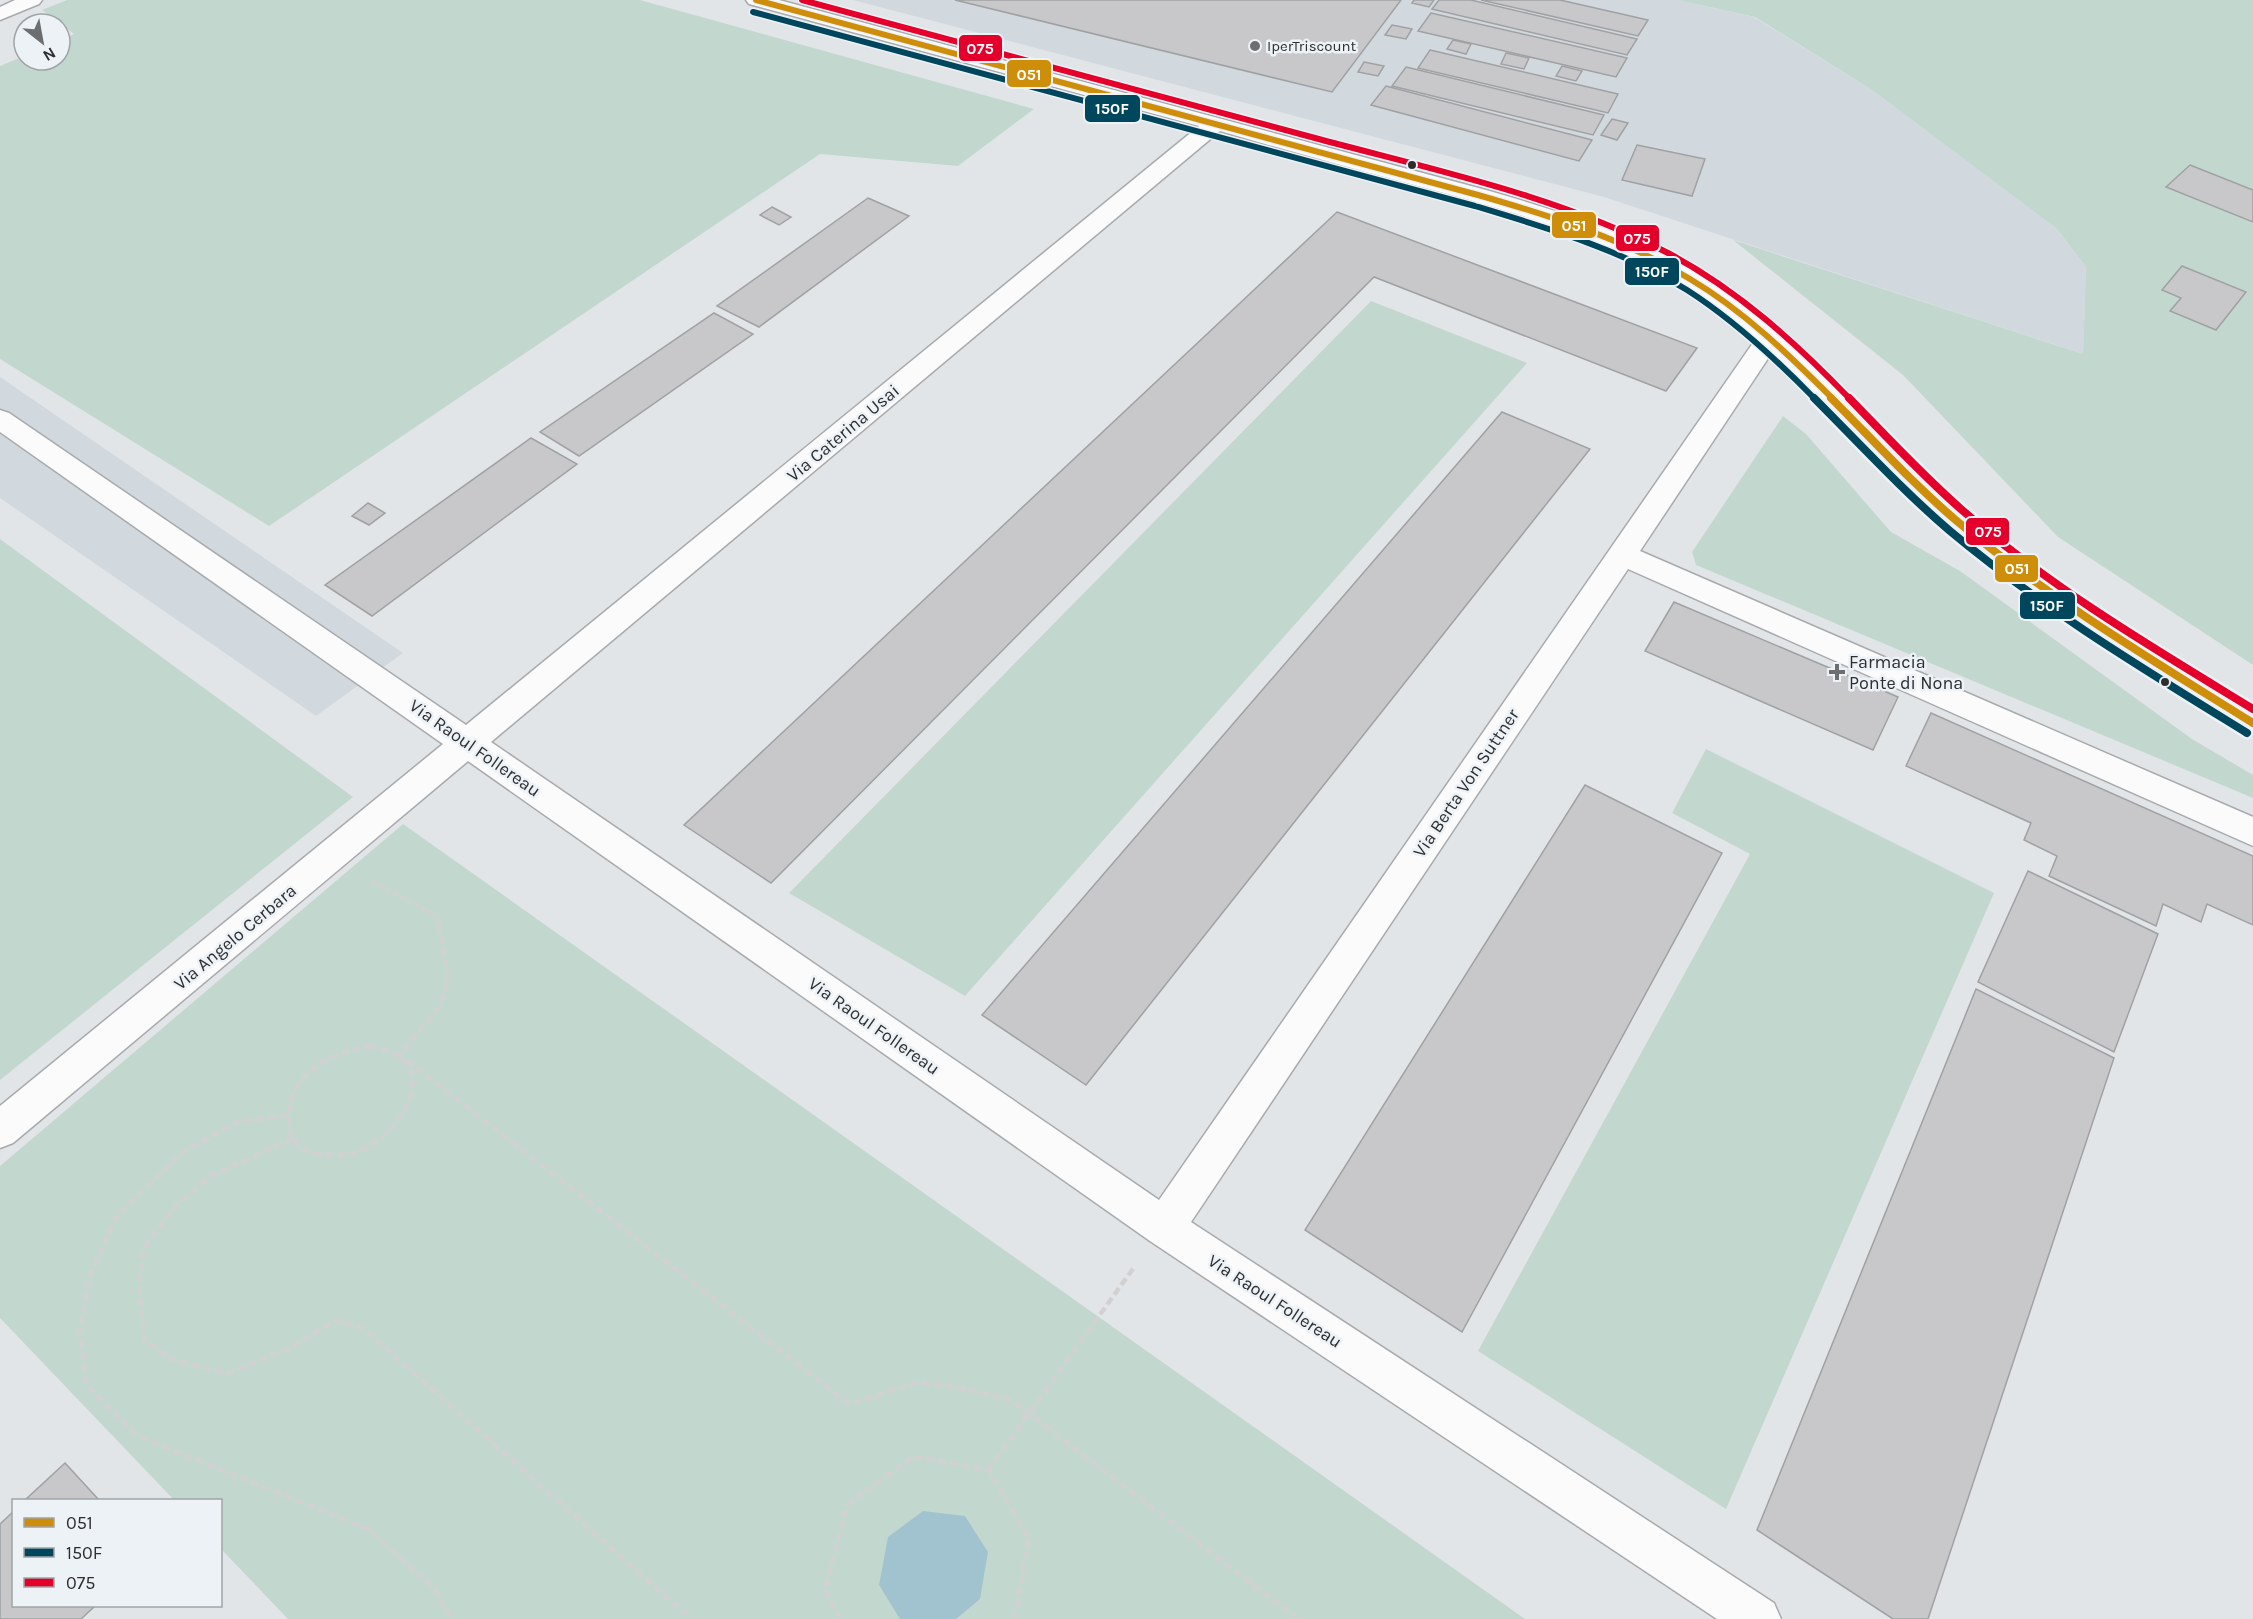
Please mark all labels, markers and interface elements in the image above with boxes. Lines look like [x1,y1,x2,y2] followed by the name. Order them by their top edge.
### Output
[12,12,72,72] north arrow
[958,34,1003,62] line badge: 075
[1267,37,1357,55] place label: IperTriscount
[966,39,994,58] text: 075
[1248,39,1262,53] marker: IperTriscount
[40,43,59,66] text: N
[1006,59,1052,88] line badge: 051
[1016,65,1042,84] text: 051
[1084,94,1141,123] line badge: 150F
[1095,99,1129,118] text: 150F
[1406,159,1418,171] unlabelled marker
[1551,211,1597,239] line badge: 051
[1561,216,1587,235] text: 051
[1615,224,1660,252] line badge: 075
[1623,229,1651,248] text: 075
[1624,257,1680,286] line badge: 150F
[1635,262,1669,281] text: 150F
[782,380,904,486] street label: Via Caterina Usai
[1965,517,2010,546] line badge: 075
[1974,522,2002,541] text: 075
[1994,554,2039,583] line badge: 051
[2004,559,2030,578] text: 051
[2019,591,2076,620] line badge: 150F
[2030,596,2064,615] text: 150F
[1849,651,1963,694] place label: Farmacia Ponte di Nona
[1830,665,1844,679] marker: Farmacia Ponte di Nona
[2159,676,2171,688] unlabelled marker
[405,694,545,802] street label: Via Raoul Follereau
[1408,704,1524,861] street label: Via Berta Von Suttner
[169,879,301,995] street label: Via Angelo Cerbara
[804,972,944,1080] street label: Via Raoul Follereau
[1204,1249,1346,1353] street label: Via Raoul Follereau
[12,1499,222,1607] legend
[66,1512,93,1534] text: 051
[66,1542,102,1564] text: 150F
[66,1572,95,1594] text: 075

